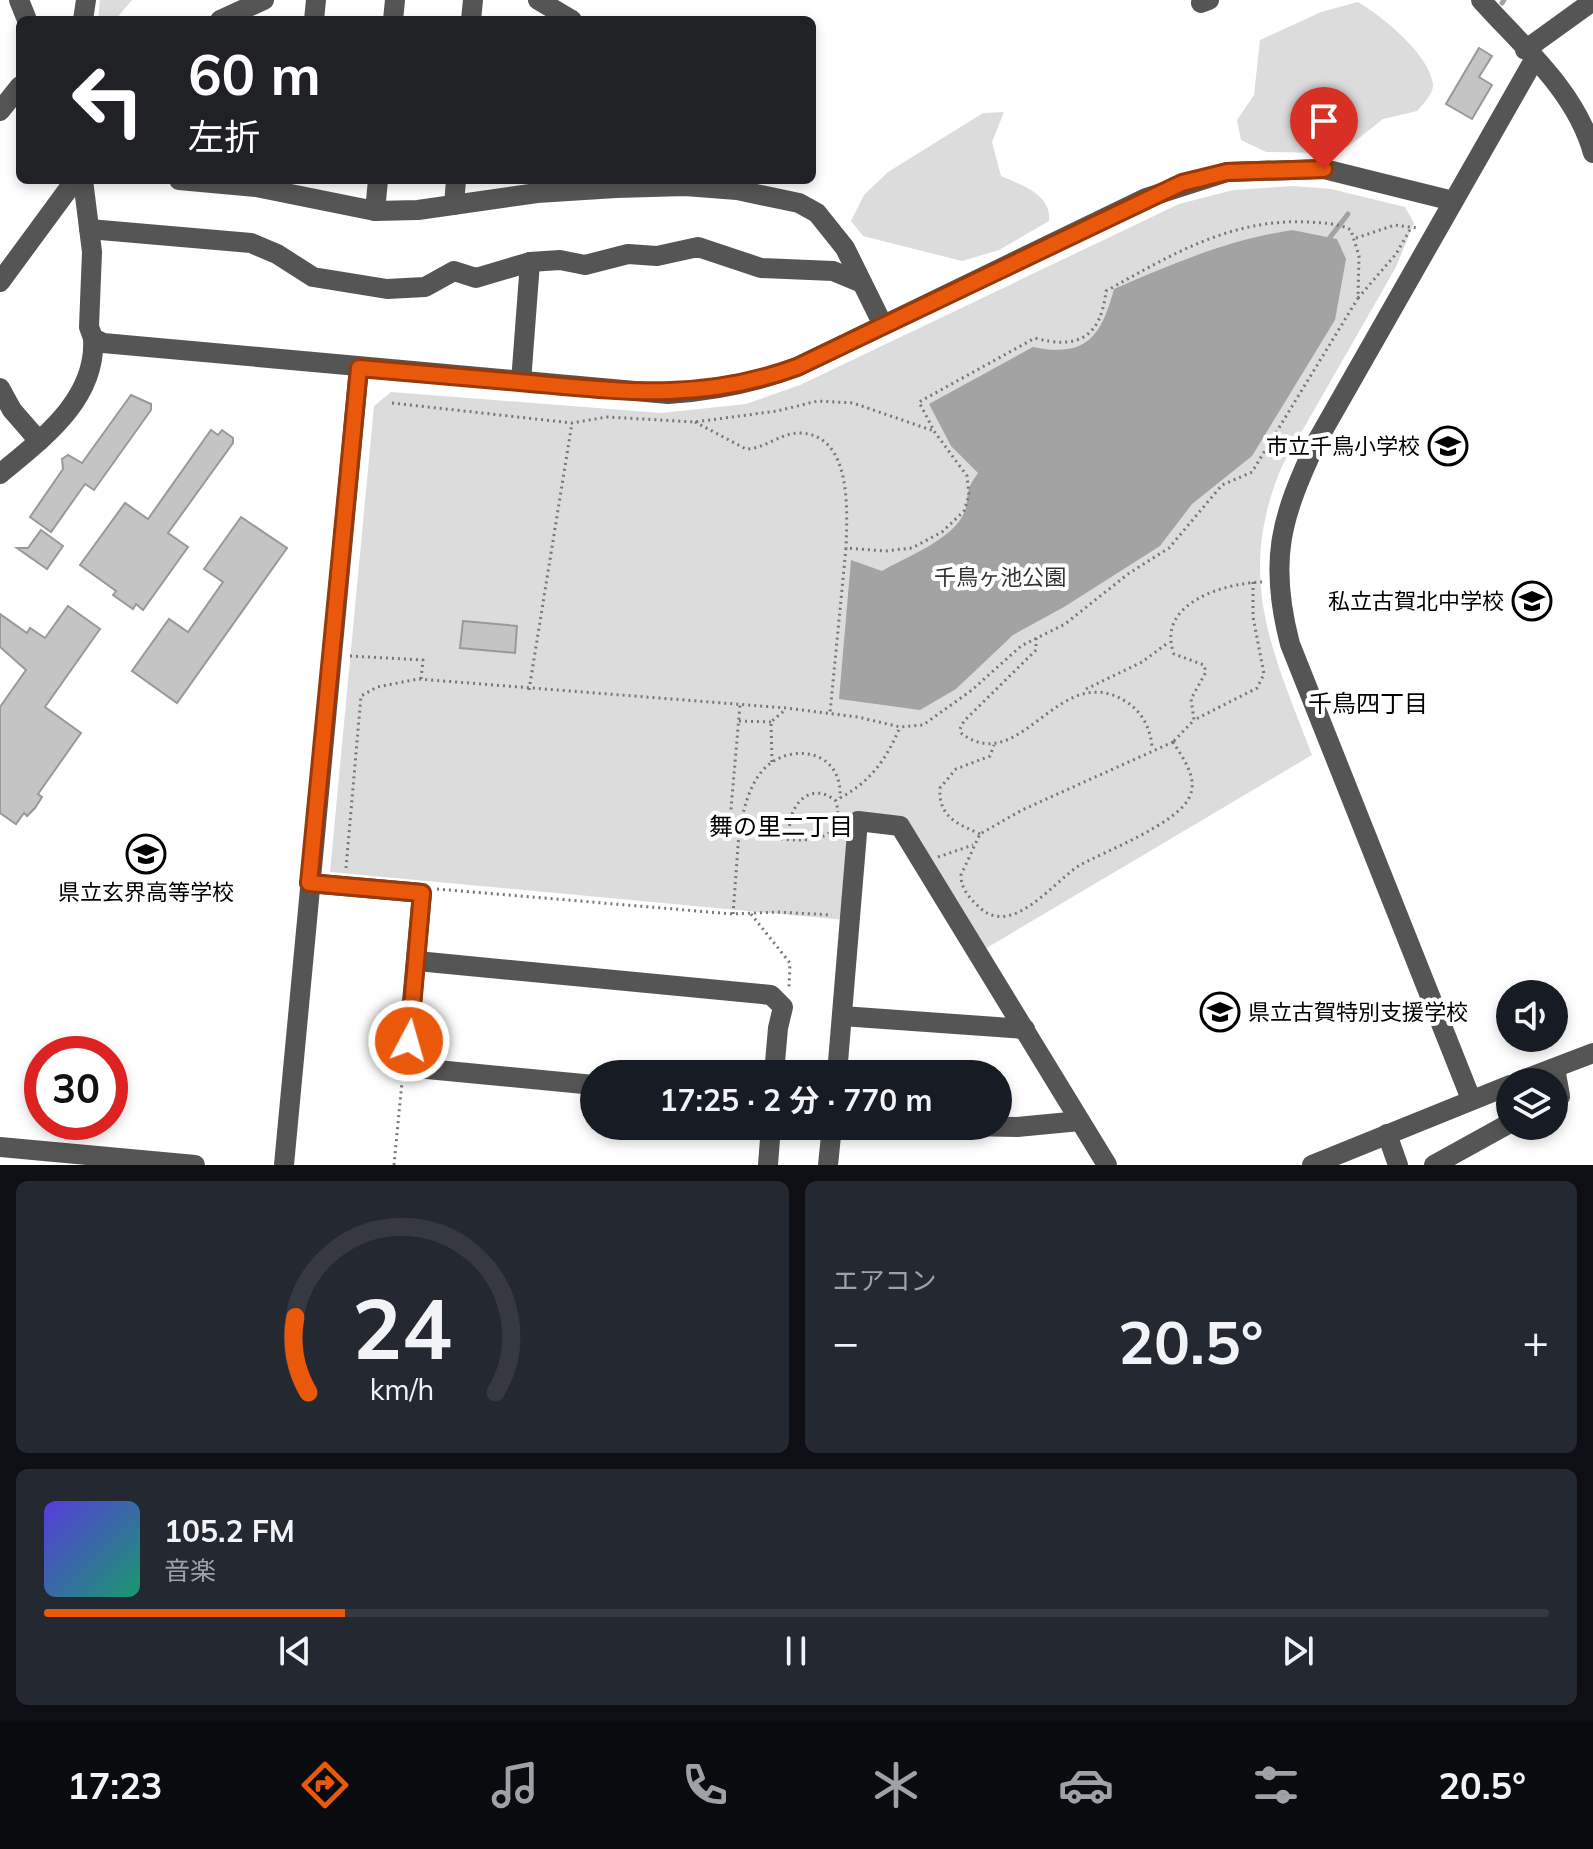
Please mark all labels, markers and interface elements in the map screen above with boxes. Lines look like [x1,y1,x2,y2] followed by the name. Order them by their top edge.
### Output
[188,39,321,109] text: 60 m
[56,48,160,152] icon: left
[1290,87,1358,169] pin
[1302,99,1346,143] icon: arrive
[188,114,260,159] text: 左折
[1427,425,1469,467] school or university icon: 市立千鳥小学校
[1266,432,1420,460] place label: 市立千鳥小学校
[934,563,1066,591] park label: 千鳥ヶ池公園
[1511,580,1553,622] school or university icon: 私立古賀北中学校
[1328,587,1504,615] place label: 私立古賀北中学校
[1308,688,1428,718] district label: 千鳥四丁目
[709,811,853,841] district label: 舞の里二丁目
[125,833,167,875] school or university icon: 県立玄界高等学校
[58,878,234,906] place label: 県立玄界高等学校
[1496,980,1568,1140] map controls
[1496,980,1568,1052] button: sound
[1199,991,1241,1033] school or university icon: 県立古賀特別支援学校
[1248,998,1468,1026] place label: 県立古賀特別支援学校
[367,999,451,1083] position arrow
[24,1036,128,1140] speed limit sign: 30
[1496,1068,1568,1140] button: layers
[660,1081,932,1119] text: 17:25 · 2 分 · 770 m
[833,1264,937,1297] text: エアコン
[352,1275,452,1380] text: 24
[1118,1304,1264,1379] text: 20.5°
[833,1314,859,1369] text: −
[1523,1314,1549,1369] text: +
[370,1371,435,1407] text: km/h
[164,1512,295,1550] text: 105.2 FM
[164,1554,216,1587] text: 音楽
[273,1629,317,1673] icon: previous
[774,1629,818,1673] icon: pause
[1276,1629,1320,1673] icon: next
[297,1757,353,1813] icon: directions
[487,1757,543,1813] icon: music
[677,1757,733,1813] icon: phone
[868,1757,924,1813] icon: climate
[1058,1757,1114,1813] icon: car
[1248,1757,1304,1813] icon: filters
[67,1763,162,1808] text: 17:23
[1438,1763,1526,1808] text: 20.5°

